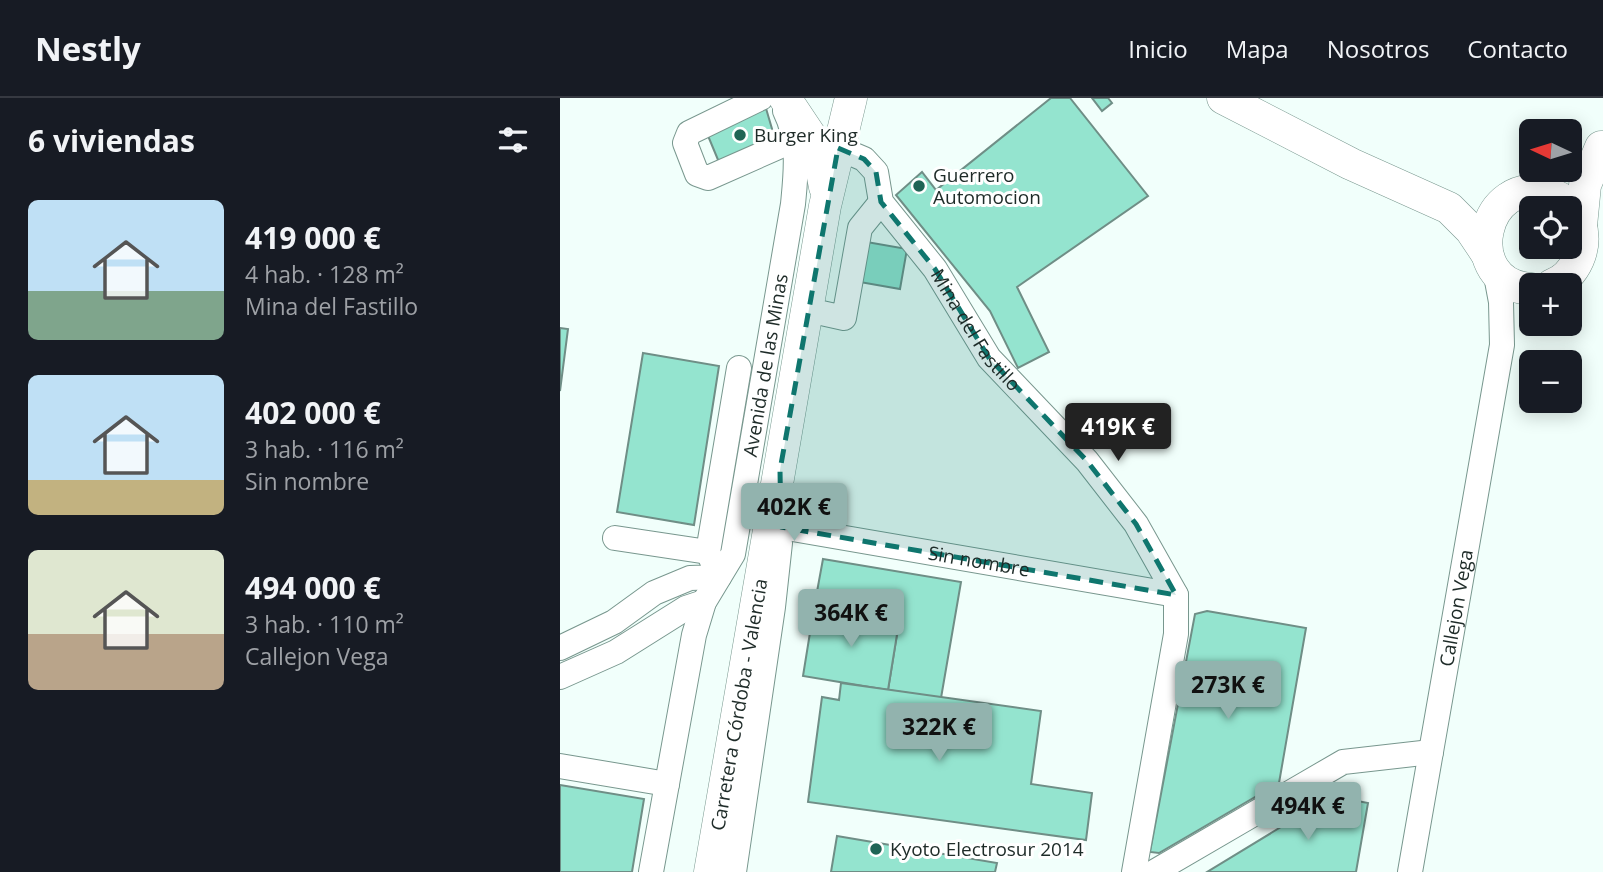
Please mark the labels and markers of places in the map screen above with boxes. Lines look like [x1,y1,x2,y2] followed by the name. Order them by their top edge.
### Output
[754,122,858,148] place label: Burger King
[732,127,748,143] marker: Burger King
[933,162,1041,210] place label: Guerrero Automocion
[911,178,927,194] marker: Guerrero Automocion
[1061,404,1175,463] pin: 419K €
[737,484,851,543] pin: 402K €
[794,589,908,649] pin: 364K €
[1171,662,1285,721] pin: 273K €
[882,704,996,763] pin: 322K €
[1251,782,1365,842] pin: 494K €
[890,836,1084,862] place label: Kyoto Electrosur 2014
[868,841,884,857] marker: Kyoto Electrosur 2014

